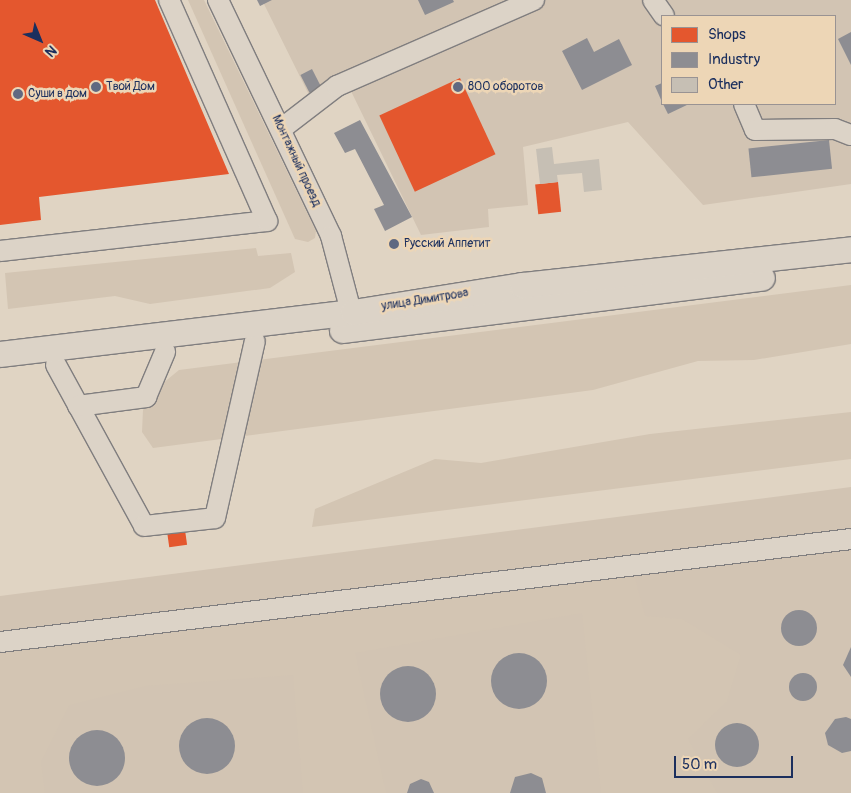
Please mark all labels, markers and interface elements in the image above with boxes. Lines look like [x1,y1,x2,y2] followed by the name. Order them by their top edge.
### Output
[15,15,65,65] north arrow
[661,15,836,105] legend
[708,25,746,44] text: Shops
[41,42,60,61] text: N
[708,50,760,69] text: Industry
[708,75,743,94] text: Other
[106,80,155,94] place label: Твой Дом
[468,80,543,94] place label: 800 оборотов
[90,81,102,93] marker: Твой Дом
[452,81,464,93] marker: 800 оборотов
[28,87,87,101] place label: Суши в дом
[12,88,24,100] marker: Суши в дом
[268,113,324,209] street label: Монтажный проезд
[404,237,490,251] place label: Русский Аппетит
[388,238,400,250] marker: Русский Аппетит
[380,286,470,314] street label: улица Димитрова
[676,746,795,778] scale bar
[682,755,717,774] text: 50 m

